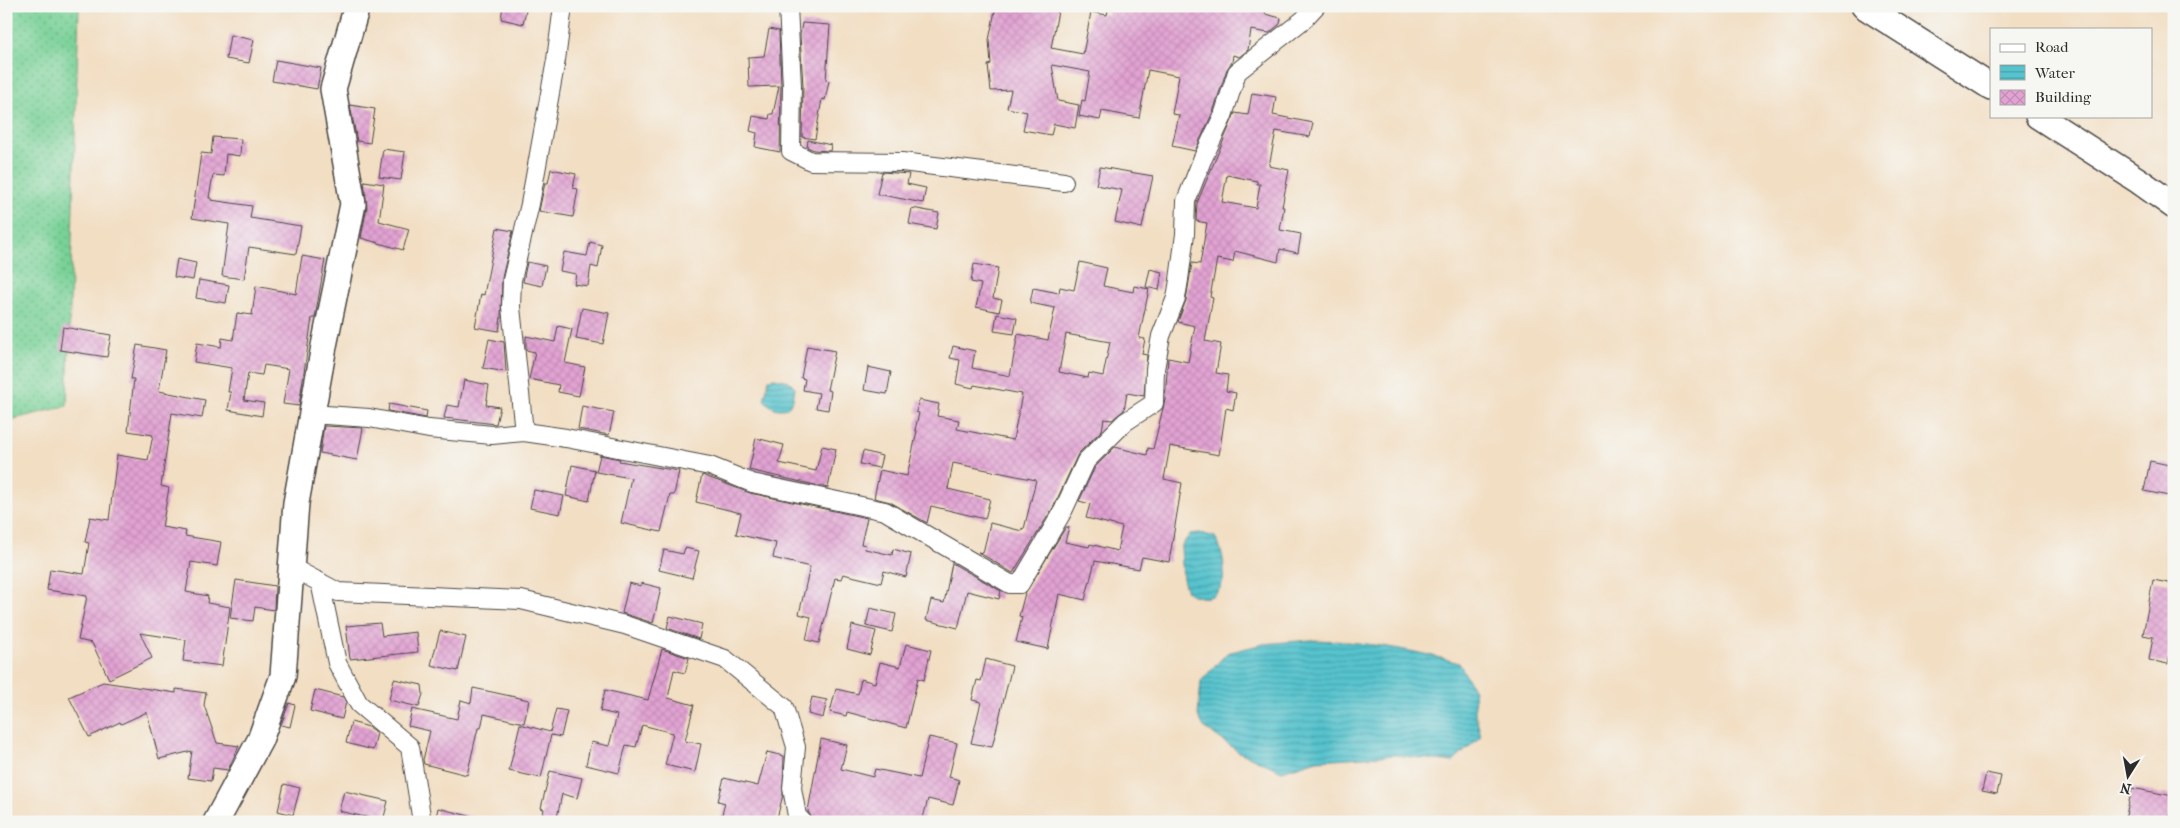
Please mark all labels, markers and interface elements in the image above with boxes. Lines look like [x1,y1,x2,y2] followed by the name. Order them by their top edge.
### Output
[1990,28,2152,118] legend
[2035,38,2069,56] text: Road
[2034,64,2075,82] text: Water
[2035,88,2092,106] text: Building
[2102,750,2152,800] north arrow
[2118,779,2132,798] text: N

